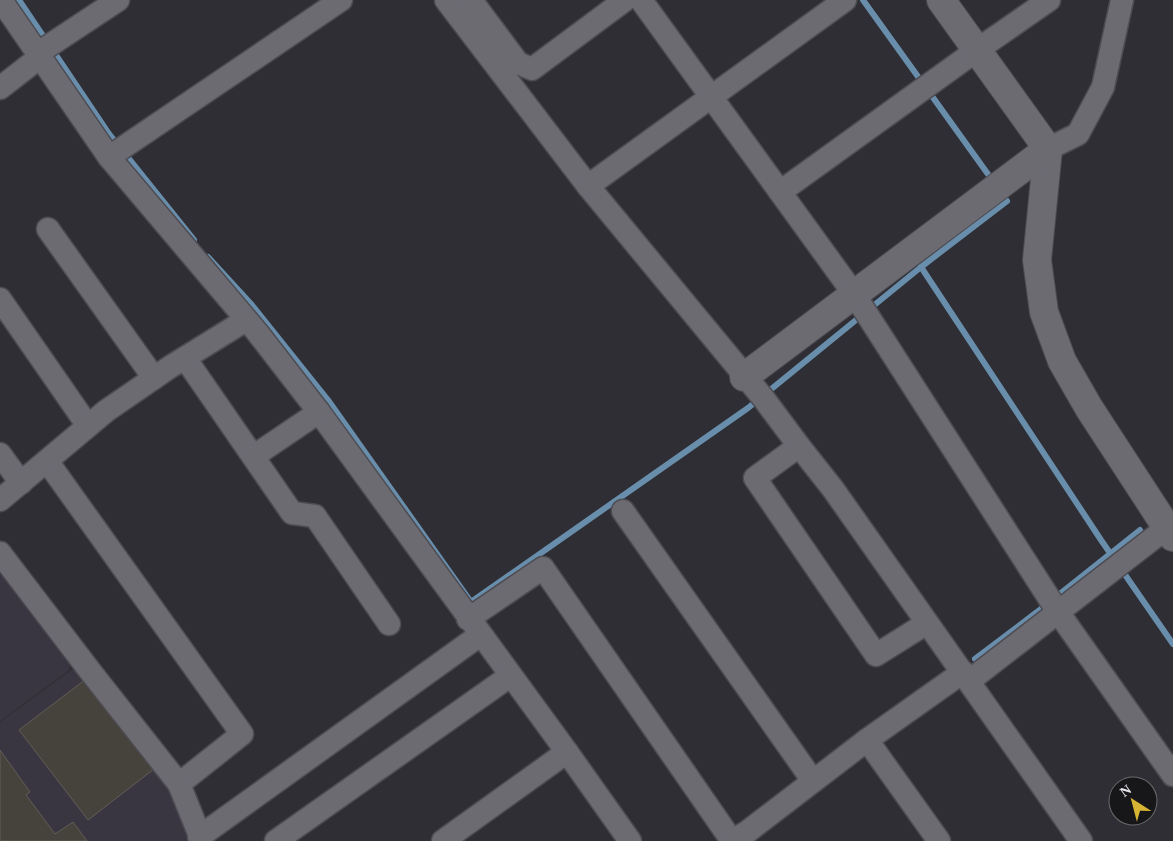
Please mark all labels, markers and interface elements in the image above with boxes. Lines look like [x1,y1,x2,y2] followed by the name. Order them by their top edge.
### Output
[1108,776,1158,826] north arrow
[1117,782,1134,800] text: N

